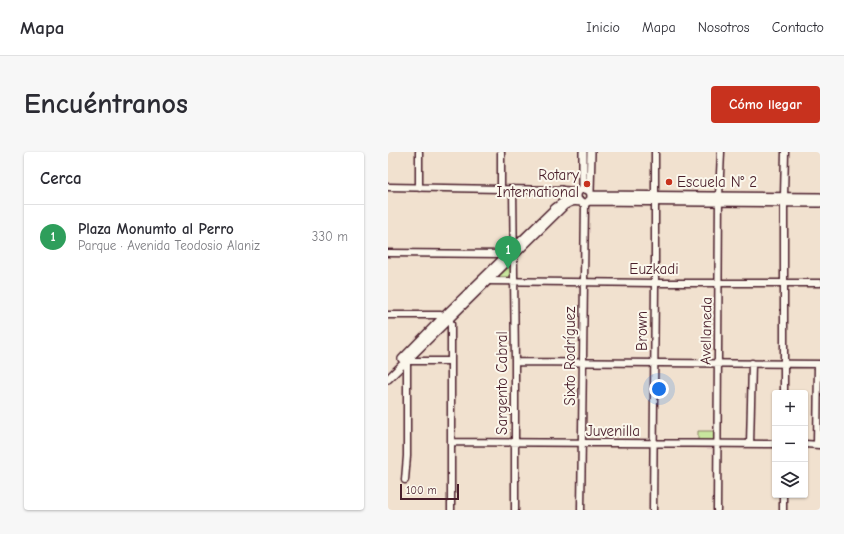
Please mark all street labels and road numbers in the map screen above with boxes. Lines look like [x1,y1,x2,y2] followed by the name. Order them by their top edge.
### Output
[629,260,679,278] street label: Euzkadi
[696,297,716,365] street label: Avellaneda
[561,306,579,406] street label: Sixto Rodríguez
[633,311,651,351] street label: Brown
[493,331,511,435] street label: Sargento Cabral
[586,422,640,440] street label: Juvenilla

